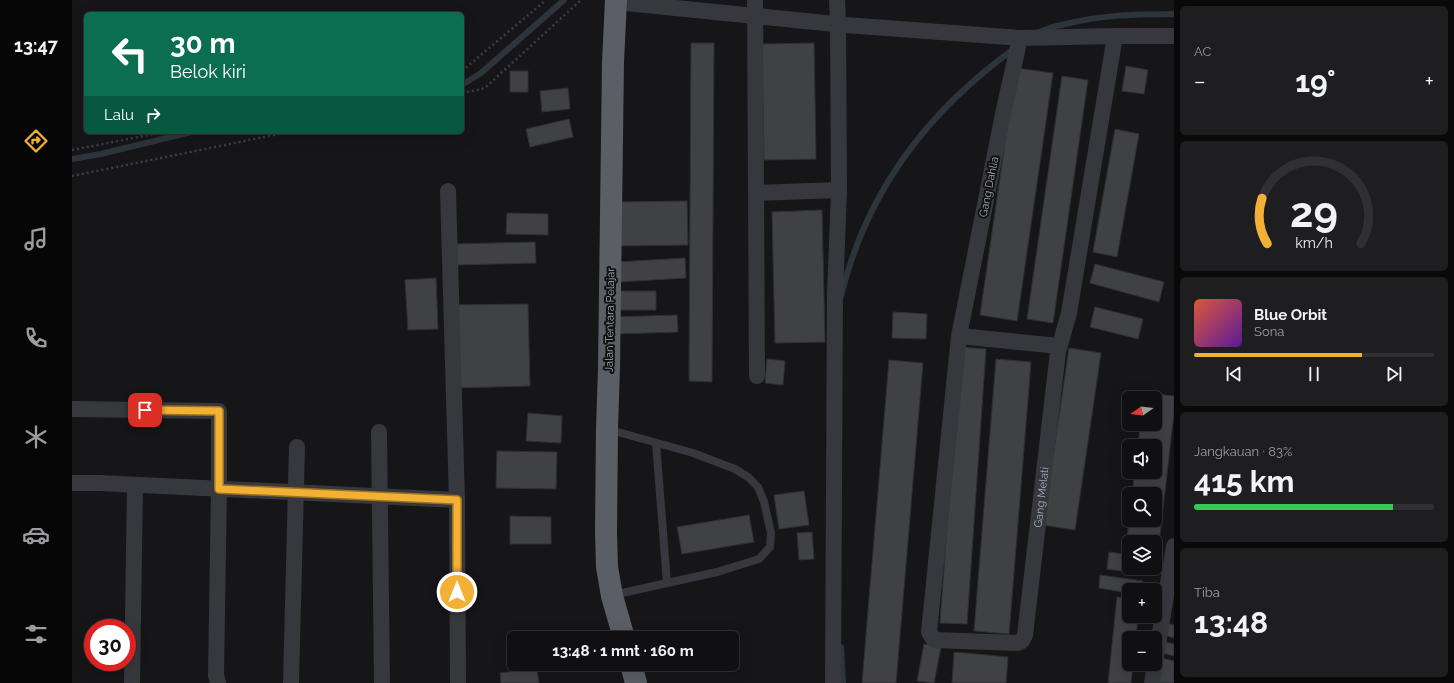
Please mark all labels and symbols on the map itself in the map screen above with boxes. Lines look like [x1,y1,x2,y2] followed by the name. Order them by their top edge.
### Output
[977,156,1001,218] street label: Gang Dahlia
[603,268,617,372] street label: Jalan Tentara Pelajar
[1122,391,1162,431] north arrow
[128,393,162,427] pin
[1031,466,1051,528] street label: Gang Melati
[436,571,478,613] position arrow
[84,619,136,671] speed limit sign: 30

